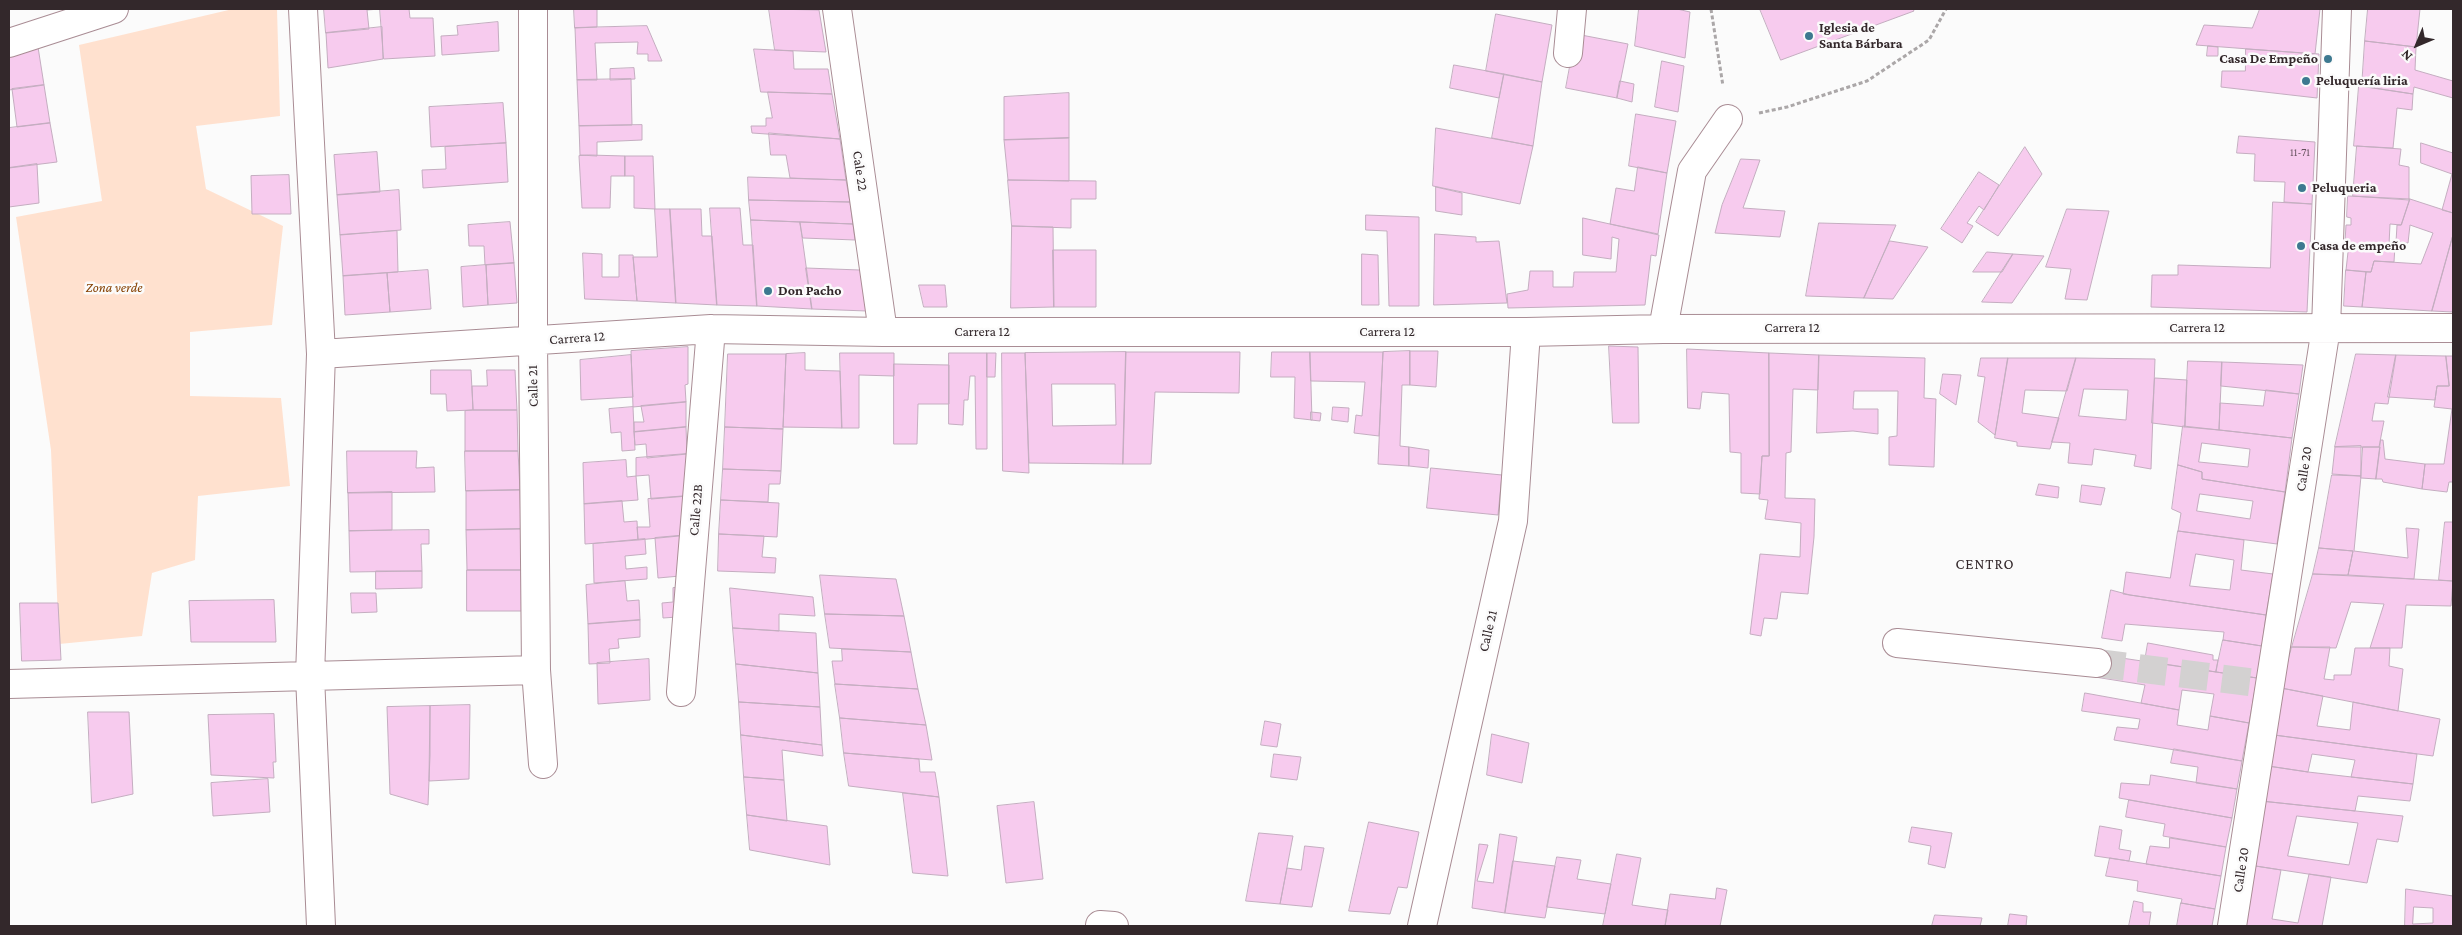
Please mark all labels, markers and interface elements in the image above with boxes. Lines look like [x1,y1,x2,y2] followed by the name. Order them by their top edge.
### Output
[1819,20,1903,52] place label: Iglesia de Santa Bárbara
[2392,20,2442,70] north arrow
[1803,30,1815,42] marker: Iglesia de Santa Bárbara
[2397,47,2415,65] text: N
[2219,51,2318,67] place label: Casa De Empeño
[2322,53,2334,65] marker: Casa De Empeño
[2316,73,2408,89] place label: Peluquería liria
[2300,75,2312,87] marker: Peluquería liria
[2290,146,2310,160] house number: 11-71
[849,150,871,192] street label: Cale 22
[2312,180,2376,196] place label: Peluqueria
[2296,182,2308,194] marker: Peluqueria
[2311,238,2406,254] place label: Casa de empeño
[2295,240,2307,252] marker: Casa de empeño
[85,280,143,296] park label: Zona verde
[778,283,842,299] place label: Don Pacho
[762,285,774,297] marker: Don Pacho
[1764,320,1820,336] street label: Carrera 12
[2169,320,2225,336] street label: Carrera 12
[954,324,1010,340] street label: Carrera 12
[1359,324,1415,340] street label: Carrera 12
[549,328,605,348] street label: Carrera 12
[524,365,542,407] street label: Calle 21
[2292,445,2316,493] street label: Calle 20
[685,483,707,537] street label: Calle 22B
[1955,555,2015,573] district label: CENTRO
[1475,609,1501,653] street label: Calle 21
[2229,846,2253,894] street label: Calle 20

